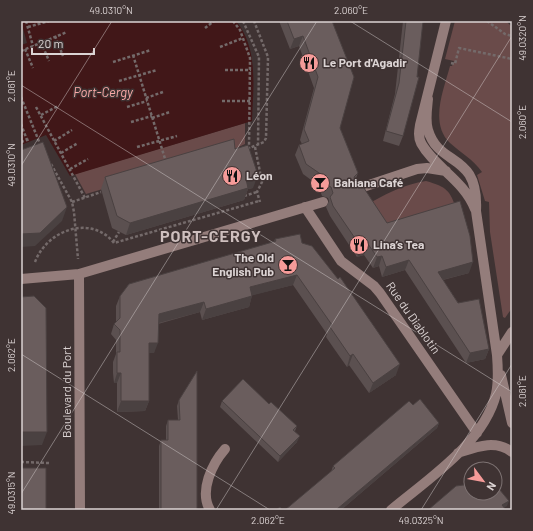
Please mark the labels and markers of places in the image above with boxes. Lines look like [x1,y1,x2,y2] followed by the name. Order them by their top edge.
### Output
[298,52,320,74] restaurant icon: Le Port d'Agadir
[323,55,407,69] place label: Le Port d'Agadir
[221,165,243,187] restaurant icon: Léon
[246,168,273,182] place label: Léon
[309,172,331,194] bar icon: Bahiana Café
[334,175,404,189] place label: Bahiana Café
[348,234,370,256] restaurant icon: Lina’s Tea
[373,237,424,251] place label: Lina’s Tea
[212,250,274,278] place label: The Old English Pub
[277,254,299,276] bar icon: The Old English Pub

